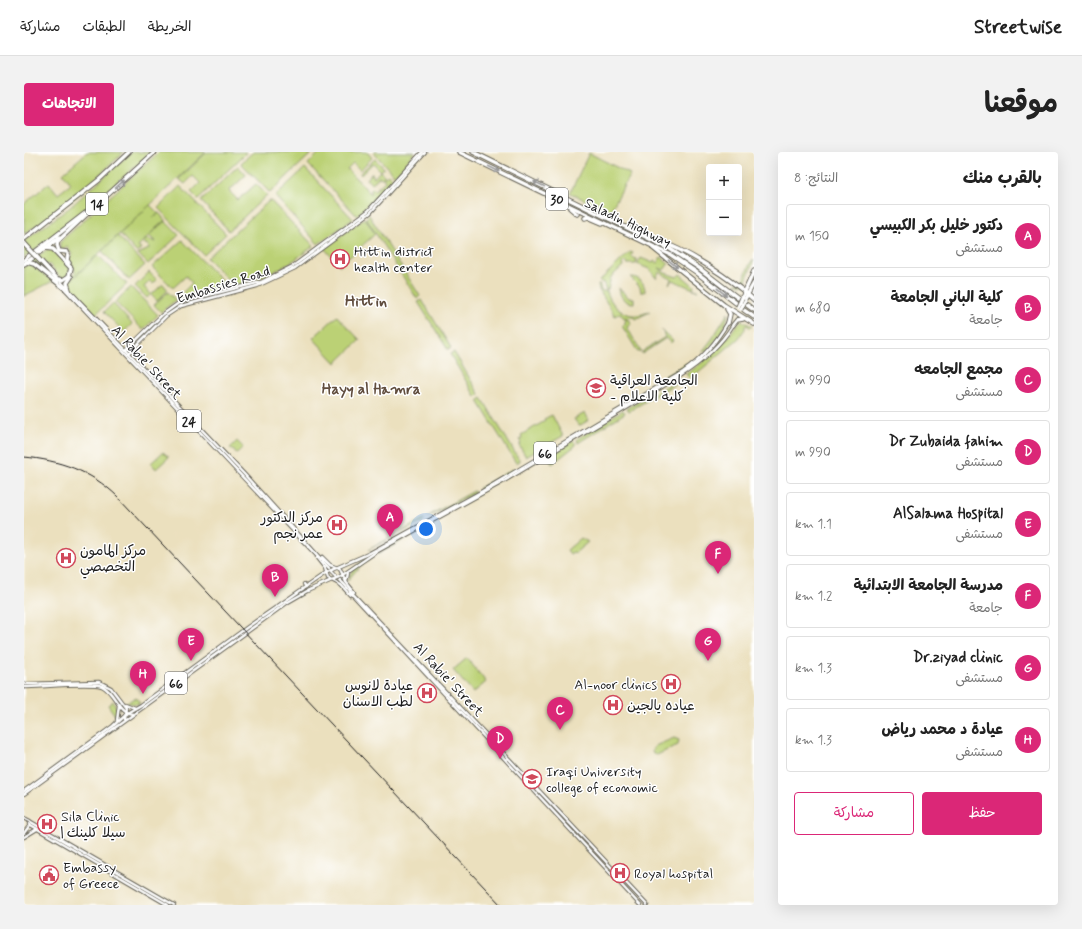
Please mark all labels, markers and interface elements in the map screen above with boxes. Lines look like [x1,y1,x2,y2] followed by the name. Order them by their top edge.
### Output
[974,15,1062,40] text: Streetwise
[20,18,60,36] text: مشاركة
[82,18,126,36] text: الطبقات
[148,18,191,36] text: الخريطة
[24,83,114,126] button: الاتجاهات
[984,86,1058,123] text: موقعنا
[706,164,742,236] map controls
[706,164,742,200] button: +
[488,166,500,173] one-way arrow
[963,167,1042,189] text: بالقرب منك
[794,170,838,187] text: النتائج: 8
[115,179,126,188] one-way arrow
[533,180,545,187] one-way arrow
[546,188,568,210] road number: 30
[86,193,108,215] road number: 14
[581,194,674,253] street label: Saladin Highway
[706,200,742,236] button: −
[870,216,1003,236] text: دكتور خليل بكر الكبيسي
[795,228,829,245] text: 150 m
[1024,228,1032,245] text: A
[955,240,1003,257] text: مستشفى
[354,243,435,277] place label: Hittin district health center
[329,248,351,270] hospital icon: Hittin district health center
[668,260,679,268] one-way arrow
[174,262,272,308] street label: Embassies Road
[716,288,727,297] one-way arrow
[890,288,1003,308] text: كلية الباني الجامعة
[345,291,387,312] district label: Hittin
[795,300,830,317] text: 680 m
[1024,300,1032,317] text: B
[969,312,1003,329] text: جامعة
[107,322,186,404] street label: Al Rabie' Street
[914,360,1003,380] text: مجمع الجامعه
[610,372,698,407] place label: الجامعة العراقية - كلية الاعلام
[795,372,831,389] text: 990 m
[1023,372,1033,389] text: C
[585,377,607,399] school or university icon: الجامعة العراقية - كلية الاعلام
[322,380,421,400] district label: Hayy al Hamra
[955,384,1003,401] text: مستشفى
[177,410,201,432] road number: 24
[889,432,1003,452] text: Dr Zubaida fahim
[534,442,556,464] road number: 66
[795,444,831,461] text: 990 m
[1024,444,1032,461] text: D
[955,454,1003,471] text: مستشفى
[377,504,403,537] pin: A
[893,504,1003,524] text: AlSalama Hospital
[260,509,323,544] place label: مركز الدكتور عمر نجم
[326,514,348,536] hospital icon: مركز الدكتور عمر نجم
[795,516,832,533] text: 1.1 km
[1024,516,1032,533] text: E
[416,519,436,539] your location
[955,526,1003,543] text: مستشفى
[705,541,731,574] pin: F
[80,542,146,579] place label: مركز المامون التخصصي
[55,547,77,569] hospital icon: مركز المامون التخصصي
[262,564,288,597] pin: B
[853,576,1003,596] text: مدرسة الجامعة الابتدائية
[795,588,832,605] text: 1.2 km
[1025,588,1031,605] text: F
[969,600,1003,617] text: جامعة
[178,628,204,661] pin: E
[695,628,721,661] pin: G
[409,639,488,721] street label: Al Rabie' Street
[913,648,1003,668] text: Dr.ziyad clinic
[795,660,832,677] text: 1.3 km
[1024,660,1032,677] text: G
[130,661,156,694] pin: H
[955,670,1003,687] text: مستشفى
[165,672,187,694] road number: 66
[660,673,682,695] hospital icon: Al-noor clinics
[574,676,657,694] place label: Al-noor clinics
[343,677,413,711] place label: عيادة لانوس لطب الاسنان
[416,682,438,704] hospital icon: عيادة لانوس لطب الاسنان
[602,694,624,716] hospital icon: عياده يالجين
[547,697,573,730] pin: C
[627,697,695,715] place label: عياده يالجين
[882,720,1003,740] text: عيادة د محمد رياض
[487,726,513,759] pin: D
[795,732,832,749] text: 1.3 km
[1024,732,1032,749] text: H
[955,744,1003,761] text: مستشفى
[546,763,659,797] place label: Iraqi University college of economic
[521,768,543,790] school or university icon: Iraqi University college of economic
[794,792,914,835] button: مشاركة
[922,792,1042,835] button: حفظ
[61,808,126,842] place label: Sila Clinic | سيلا كلينك
[36,813,58,835] hospital icon: Sila Clinic | سيلا كلينك
[63,859,120,893] place label: Embassy of Greece
[609,862,631,884] hospital icon: Royal hospital
[38,864,60,886] public building icon: Embassy of Greece
[634,865,713,883] place label: Royal hospital

